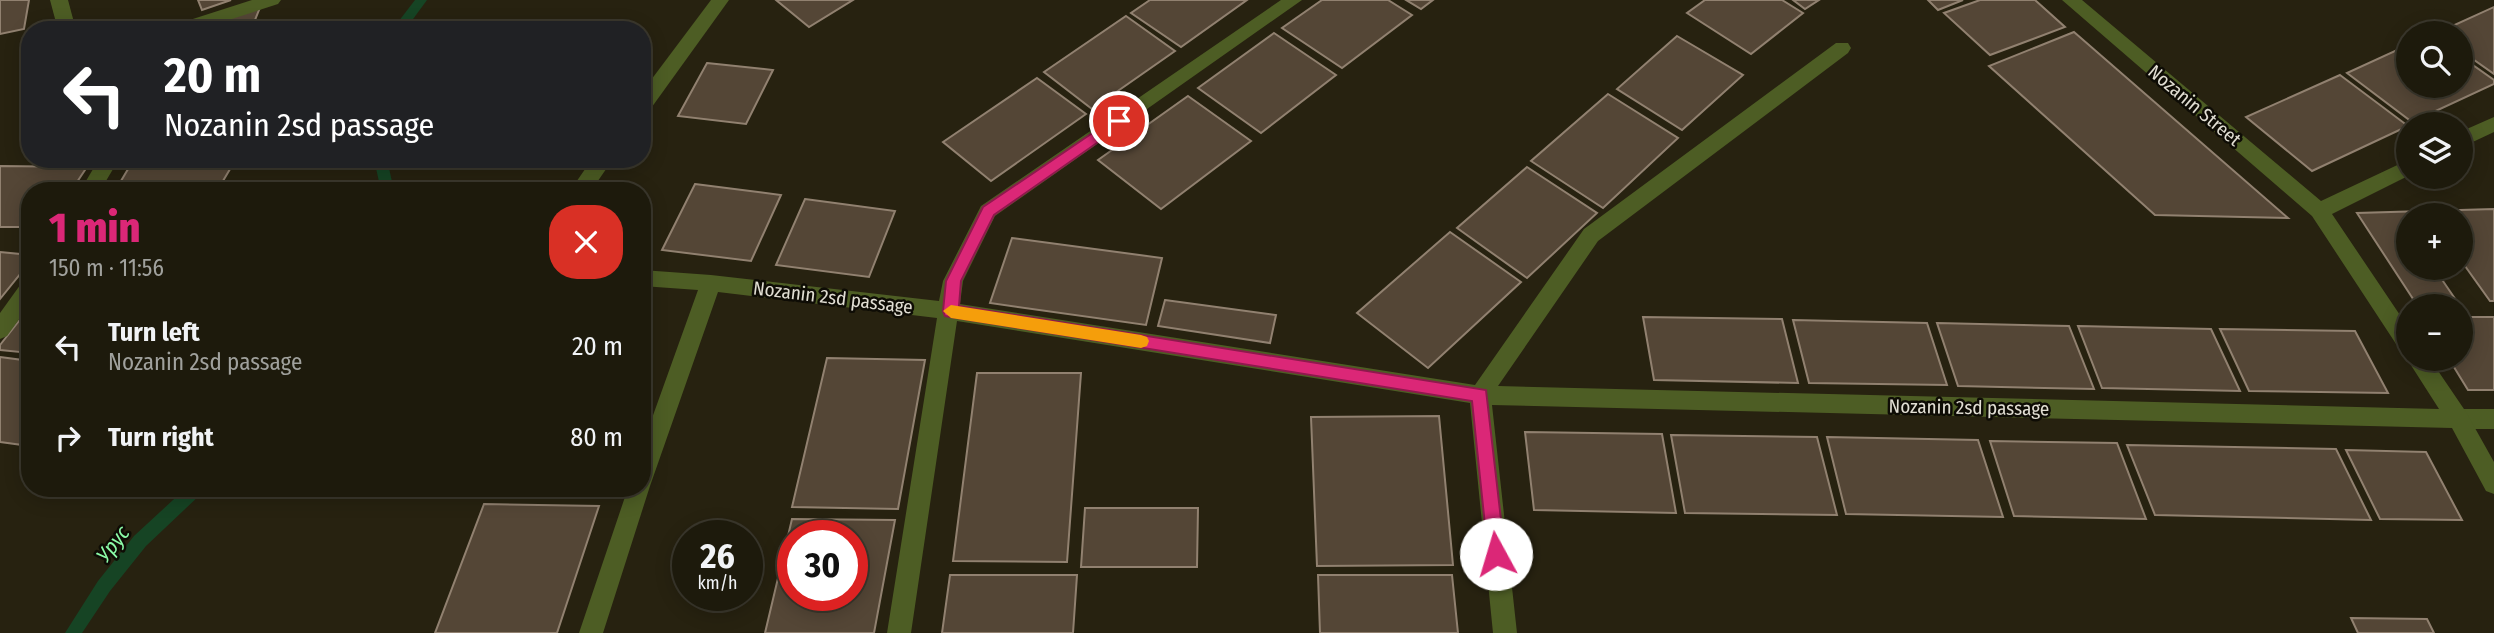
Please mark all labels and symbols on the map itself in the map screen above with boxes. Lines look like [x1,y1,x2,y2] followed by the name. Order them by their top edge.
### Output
[2144,60,2246,151] street label: Nozanin Street
[1089,91,1149,151] pin
[752,276,914,319] street label: Nozanin 2sd passage
[1889,395,2049,420] street label: Nozanin 2sd passage
[1459,517,1533,591] position arrow
[91,520,136,568] water label: Урус
[777,520,868,611] speed limit sign: 30

